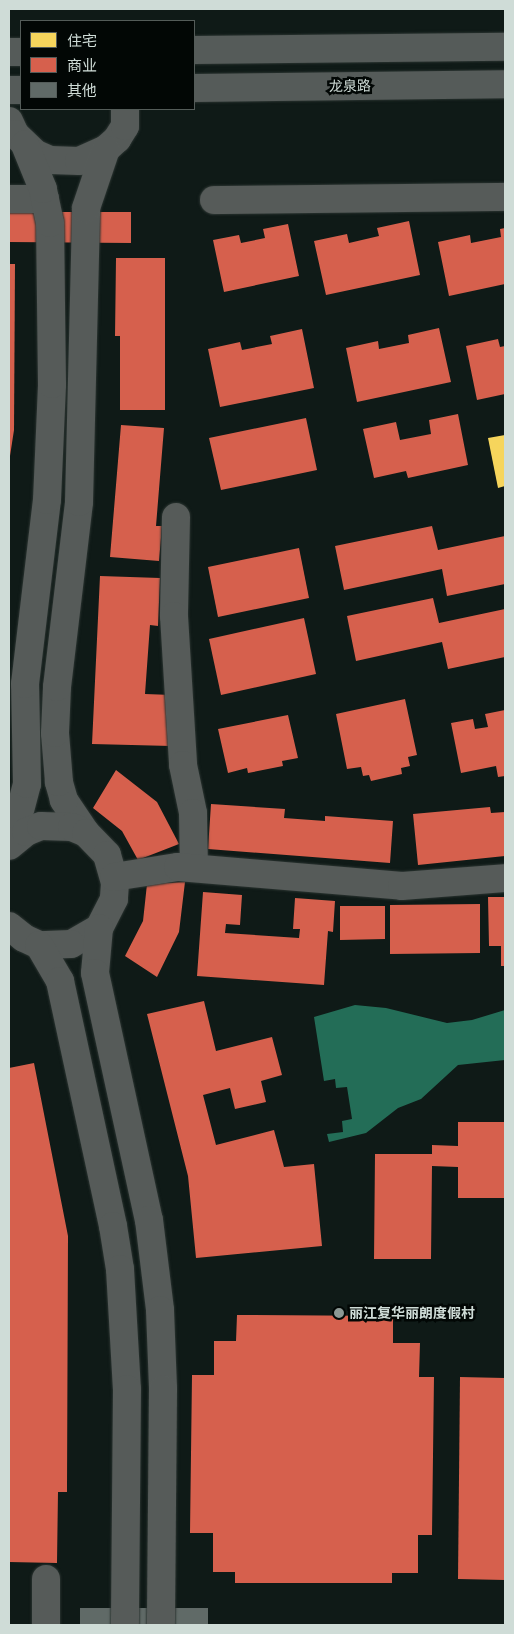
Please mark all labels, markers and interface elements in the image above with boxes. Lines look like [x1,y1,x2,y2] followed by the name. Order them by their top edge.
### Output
[20,20,195,110] legend
[67,32,97,49] text: 住宅
[67,57,97,74] text: 商业
[329,77,371,95] street label: 龙泉路
[67,82,97,99] text: 其他
[349,1305,475,1321] place label: 丽江复华丽朗度假村
[333,1307,345,1319] marker: 丽江复华丽朗度假村

